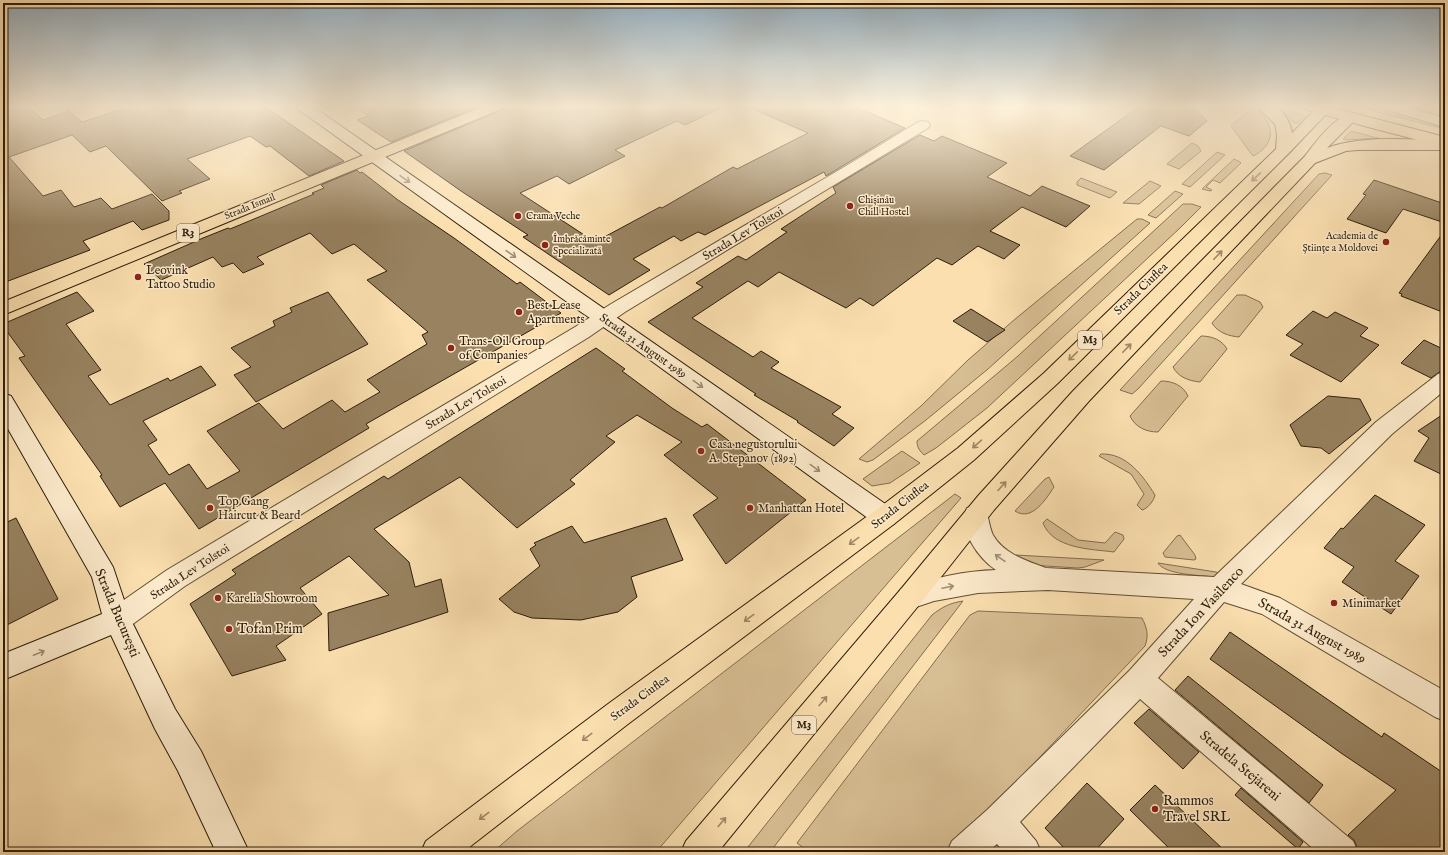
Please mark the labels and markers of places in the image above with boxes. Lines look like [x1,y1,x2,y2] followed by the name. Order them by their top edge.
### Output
[858,194,909,219] place label: Chișinău Chill Hostel
[845,201,855,211] marker: Chișinău Chill Hostel
[526,210,581,223] place label: Crama Veche
[513,211,523,221] marker: Crama Veche
[1302,230,1378,255] place label: Academia de Științe a Moldovei
[553,232,611,258] place label: Îmbrăcăminte Specializată
[1381,237,1391,247] marker: Academia de Științe a Moldovei
[540,240,550,250] marker: Îmbrăcăminte Specializată
[146,263,216,292] place label: Leovink Tattoo Studio
[133,272,143,282] marker: Leovink Tattoo Studio
[526,298,585,328] place label: Best Lease Apartments
[514,307,524,317] marker: Best Lease Apartments
[459,334,545,364] place label: Trans-Oil Group of Companies
[446,343,456,353] marker: Trans-Oil Group of Companies
[708,437,797,467] place label: Casa negustorului A. Stepanov (1892)
[696,446,706,456] marker: Casa negustorului A. Stepanov (1892)
[218,494,301,523] place label: Top Gang Haircut & Beard
[758,501,845,516] place label: Manhattan Hotel
[205,503,215,513] marker: Top Gang Haircut & Beard
[745,503,755,513] marker: Manhattan Hotel
[226,591,317,606] place label: Karelia Showroom
[213,593,223,603] marker: Karelia Showroom
[1342,596,1401,611] place label: Minimarket
[1329,598,1339,608] marker: Minimarket
[237,620,303,638] place label: Tofan Prim
[224,624,234,634] marker: Tofan Prim
[1163,792,1230,826] place label: Rammos Travel SRL
[1150,804,1160,814] marker: Rammos Travel SRL

